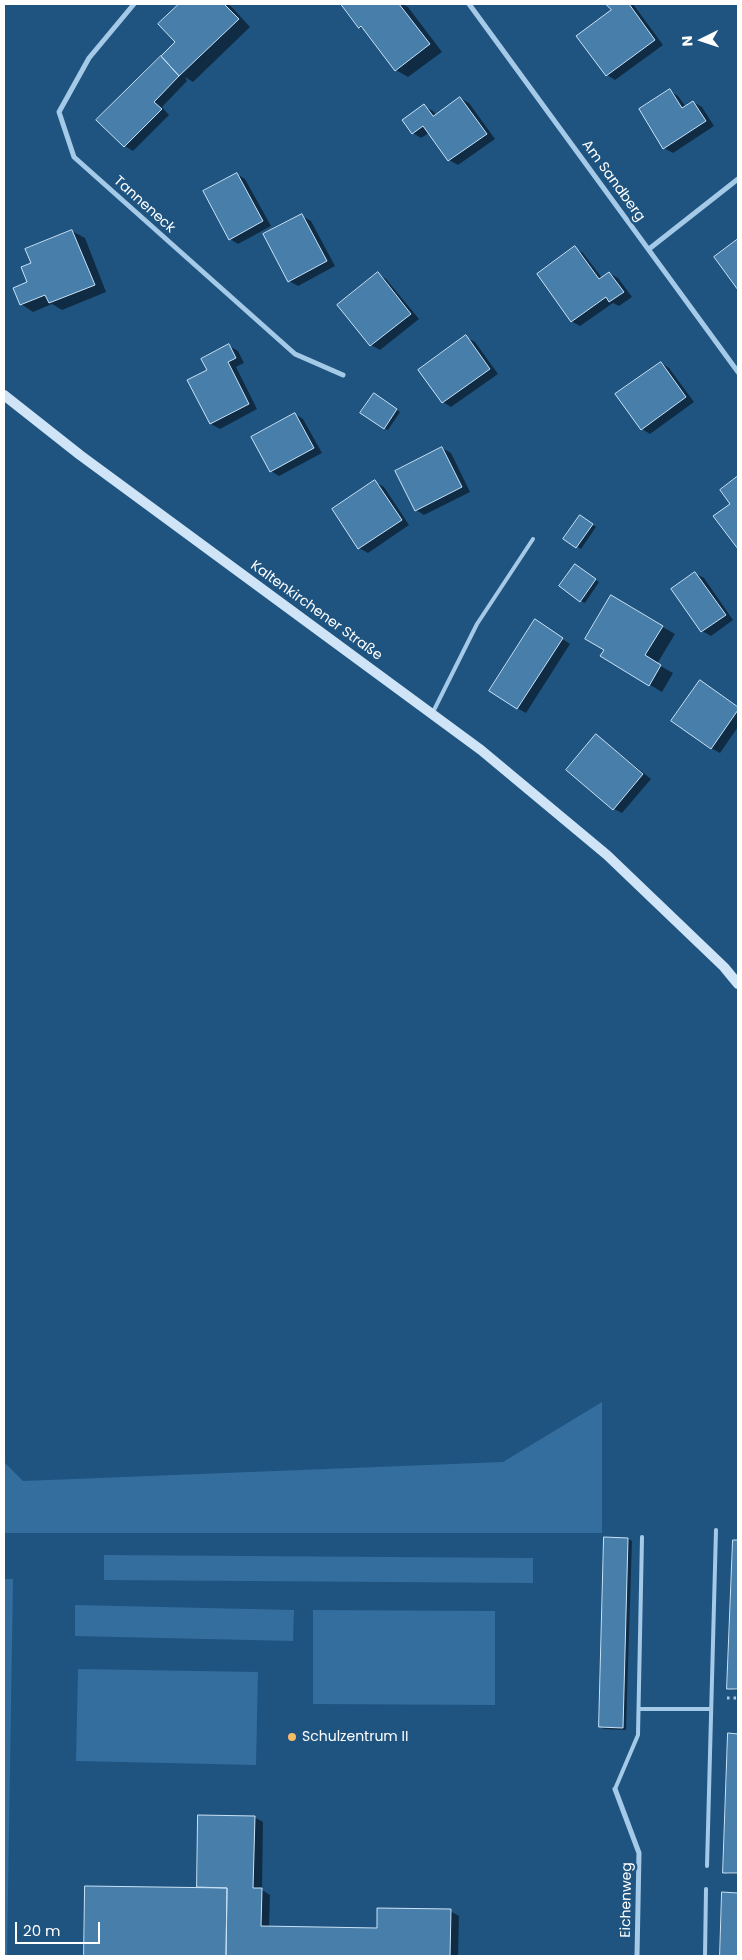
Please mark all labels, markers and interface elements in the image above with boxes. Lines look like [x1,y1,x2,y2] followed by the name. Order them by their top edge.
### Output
[677,15,727,65] north arrow
[677,35,697,47] text: N
[578,137,648,225] street label: Am Sandberg
[110,173,178,237] street label: Tanneneck
[247,558,385,664] street label: Kaltenkirchener Straße
[302,1729,408,1745] place label: Schulzentrum II
[286,1731,298,1743] marker: Schulzentrum II
[618,1862,636,1938] street label: Eichenweg
[18,1912,102,1944] scale bar
[23,1920,61,1941] text: 20 m

